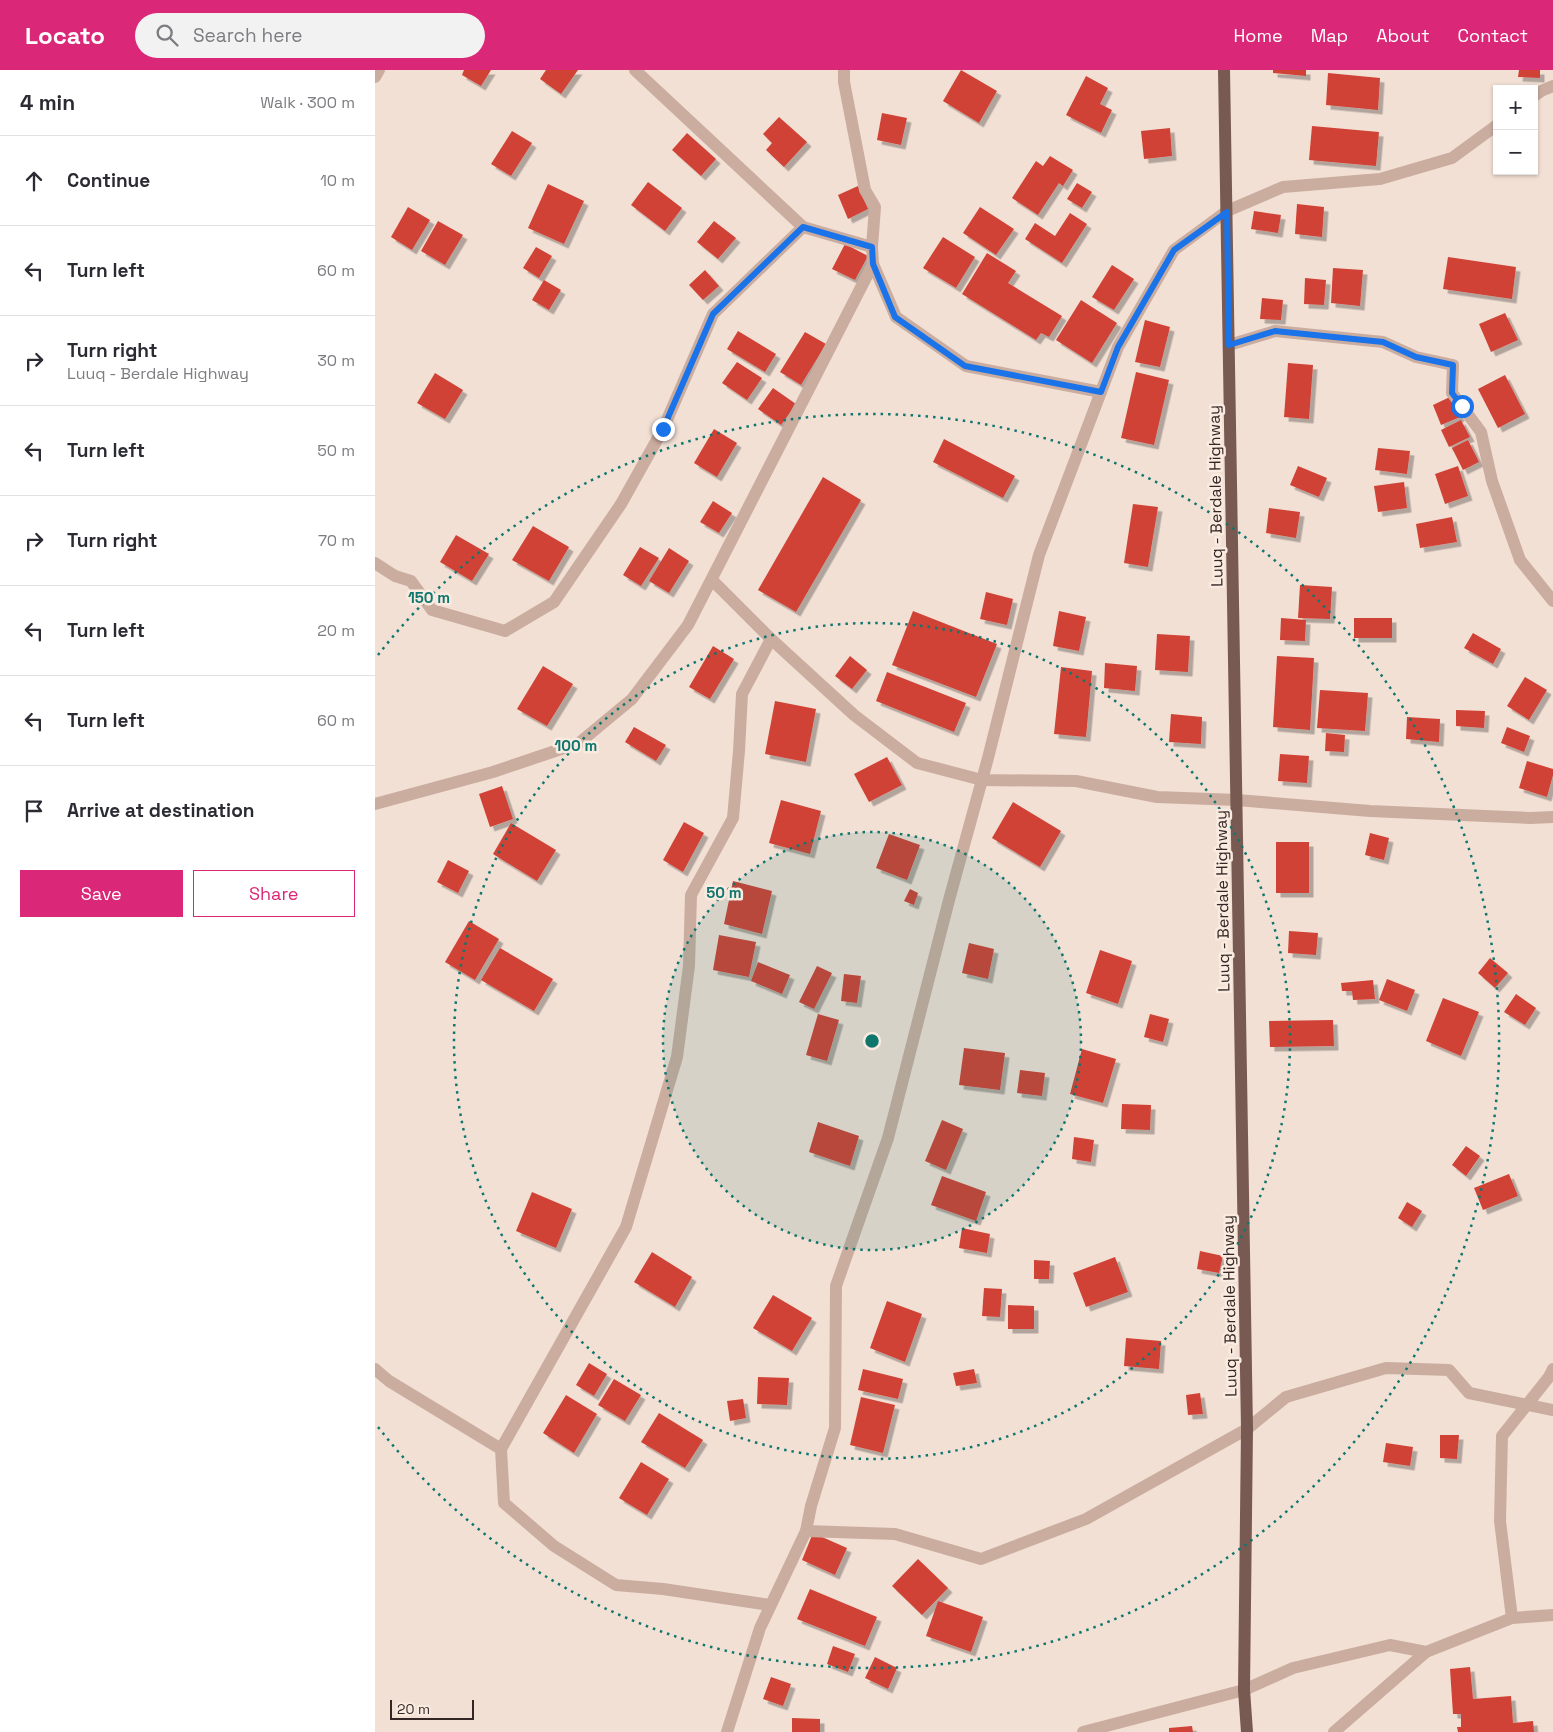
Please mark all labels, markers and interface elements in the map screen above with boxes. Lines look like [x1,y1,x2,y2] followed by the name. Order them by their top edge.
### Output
[135,13,485,58] search box
[25,20,105,51] text: Locato
[153,21,181,49] icon: search
[193,23,302,48] text: Search here
[1234,24,1283,47] text: Home
[1311,24,1348,47] text: Map
[1376,24,1430,47] text: About
[1458,24,1528,47] text: Contact
[1493,85,1538,175] map controls
[1493,85,1538,130] button: +
[20,89,75,116] text: 4 min
[260,92,355,113] text: Walk · 300 m
[1493,130,1538,175] button: −
[20,167,48,195] icon: ahead
[67,168,150,193] text: Continue
[320,170,355,191] text: 10 m
[20,257,48,285] icon: left
[67,258,145,283] text: Turn left
[317,260,355,281] text: 60 m
[67,338,157,363] text: Turn right
[20,347,48,375] icon: right
[317,350,355,371] text: 30 m
[67,363,249,384] text: Luuq - Berdale Highway
[1451,395,1474,418] route start
[1203,405,1228,587] street label: Luuq - Berdale Highway
[652,418,675,441] route end
[20,437,48,465] icon: left
[67,438,145,463] text: Turn left
[317,440,355,461] text: 50 m
[20,527,48,555] icon: right
[67,528,157,553] text: Turn right
[318,530,355,551] text: 70 m
[408,588,450,607] text: 150 m
[20,617,48,645] icon: left
[67,618,145,643] text: Turn left
[317,620,355,641] text: 20 m
[20,707,48,735] icon: left
[67,708,145,733] text: Turn left
[317,710,355,731] text: 60 m
[555,736,597,755] text: 100 m
[20,797,48,825] icon: arrive
[67,798,255,823] text: Arrive at destination
[1210,810,1235,992] street label: Luuq - Berdale Highway
[20,870,183,917] button: Save
[193,870,355,917] button: Share
[706,883,742,902] text: 50 m
[863,1032,881,1050] centre of rings
[1217,1215,1242,1397] street label: Luuq - Berdale Highway
[390,1697,474,1720] scale bar
[397,1700,430,1718] text: 20 m

